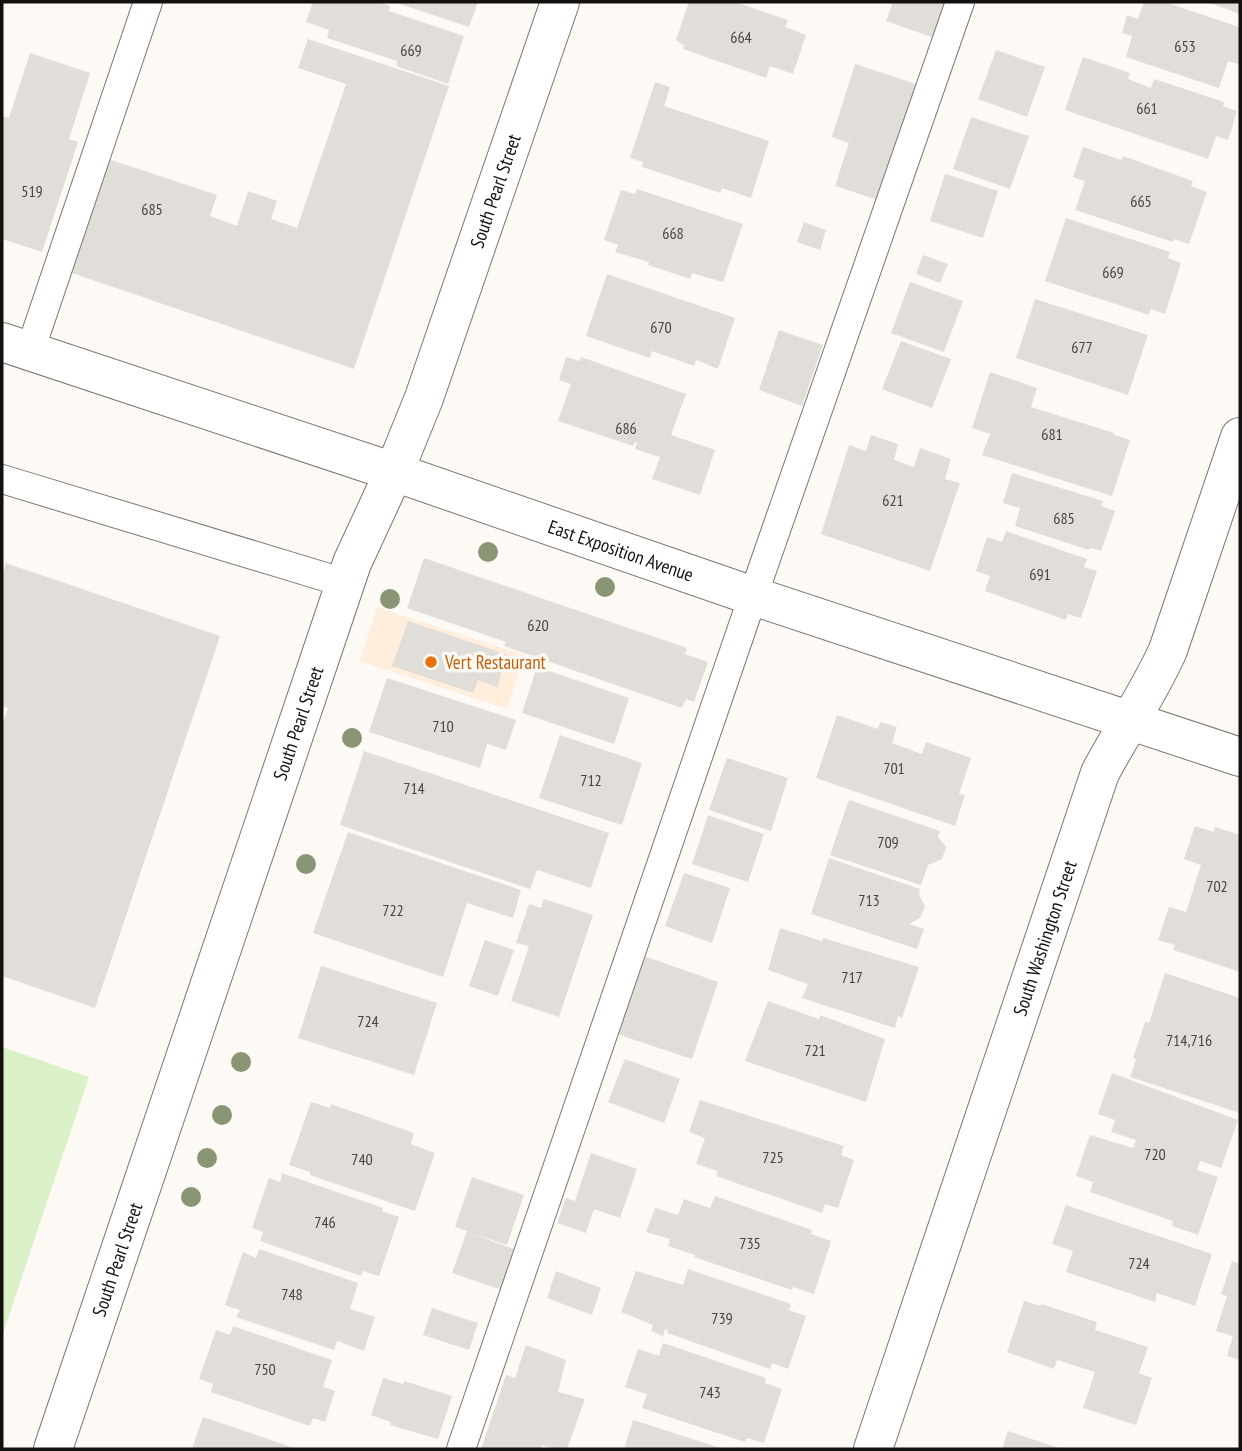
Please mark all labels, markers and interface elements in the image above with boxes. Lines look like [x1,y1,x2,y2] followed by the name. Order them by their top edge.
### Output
[730,27,752,47] house number: 664
[1174,36,1196,56] house number: 653
[400,40,422,60] house number: 669
[1136,98,1158,118] house number: 661
[464,130,526,251] street label: South Pearl Street
[21,181,43,201] house number: 519
[1130,191,1152,211] house number: 665
[141,199,163,219] house number: 685
[662,223,684,243] house number: 668
[1102,262,1124,282] house number: 669
[650,317,672,337] house number: 670
[1071,337,1093,357] house number: 677
[615,418,637,438] house number: 686
[1041,424,1063,444] house number: 681
[882,490,904,510] house number: 621
[1053,508,1075,528] house number: 685
[545,514,697,587] street label: East Exposition Avenue
[1029,564,1051,584] house number: 691
[527,615,549,635] house number: 620
[444,650,546,674] place label: Vert Restaurant
[423,654,439,670] marker: Vert Restaurant
[268,662,329,783] street label: South Pearl Street
[432,716,454,736] house number: 710
[883,758,905,778] house number: 701
[580,770,602,790] house number: 712
[403,778,425,798] house number: 714
[877,832,899,852] house number: 709
[1007,857,1082,1019] street label: South Washington Street
[1206,876,1228,896] house number: 702
[858,890,880,910] house number: 713
[382,900,404,920] house number: 722
[841,967,863,987] house number: 717
[357,1011,379,1031] house number: 724
[1166,1030,1212,1050] house number: 714,716
[804,1040,826,1060] house number: 721
[1144,1144,1166,1164] house number: 720
[762,1147,784,1167] house number: 725
[351,1149,373,1169] house number: 740
[87,1199,148,1320] street label: South Pearl Street
[314,1212,336,1232] house number: 746
[739,1233,761,1253] house number: 735
[1128,1253,1150,1273] house number: 724
[281,1284,303,1304] house number: 748
[711,1308,733,1328] house number: 739
[254,1359,276,1379] house number: 750
[699,1382,721,1402] house number: 743

